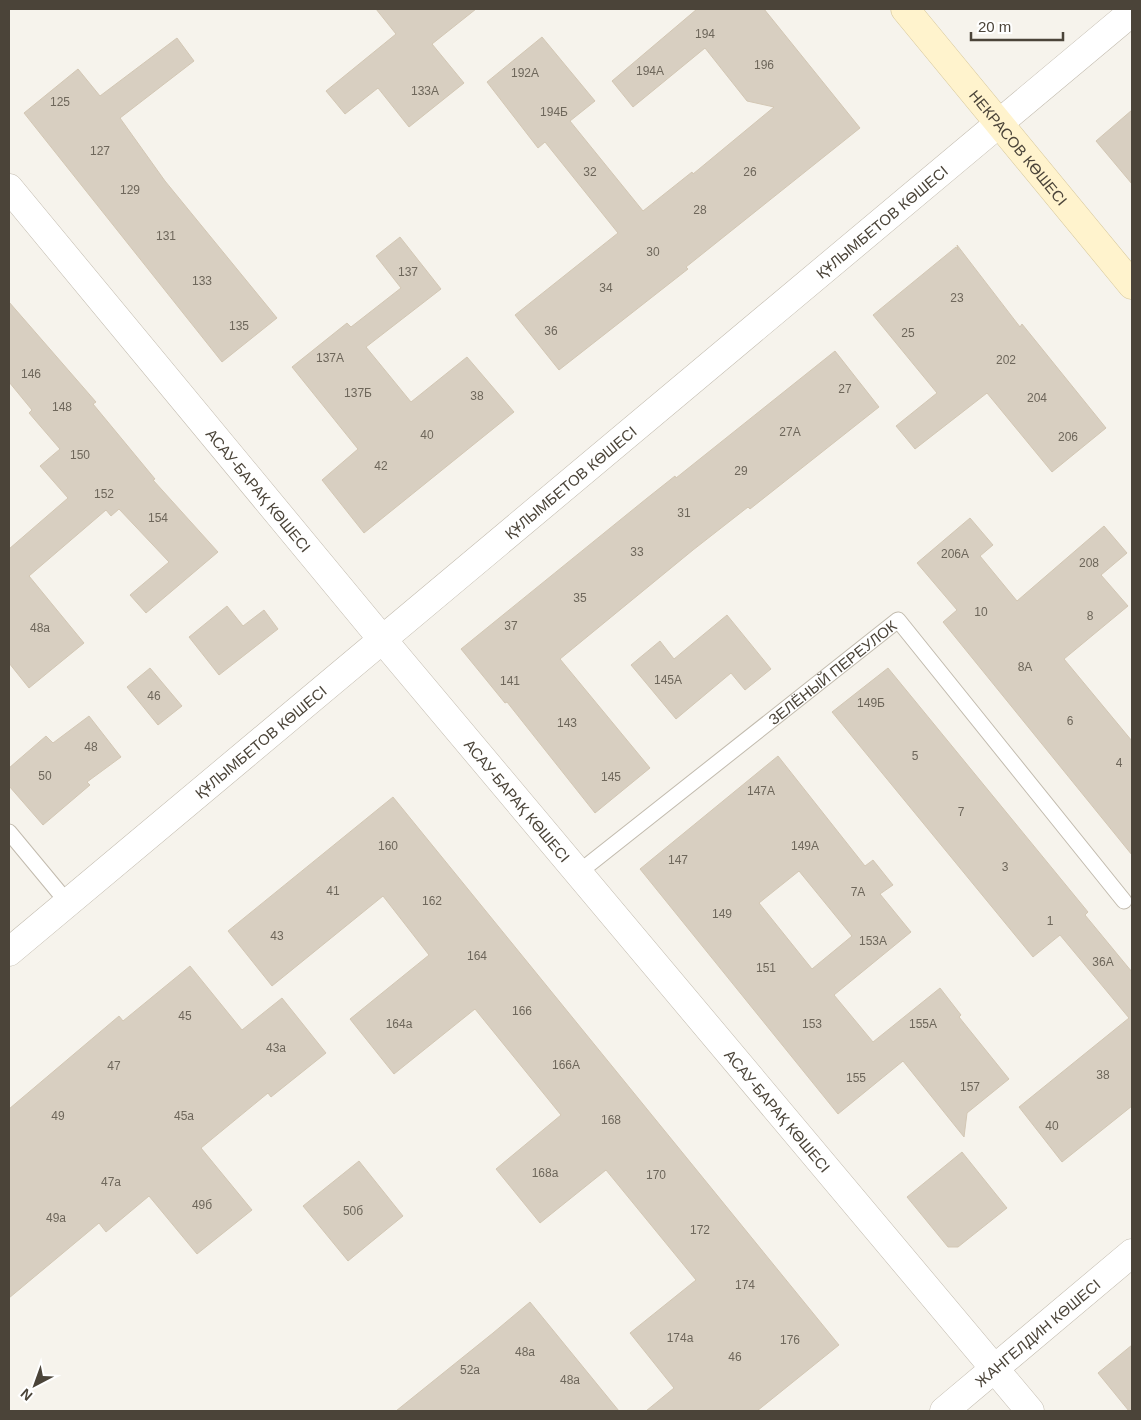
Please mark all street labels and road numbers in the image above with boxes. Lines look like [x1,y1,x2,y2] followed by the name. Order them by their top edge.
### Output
[966,86,1071,208] street label: НЕКРАСОВ КӨШЕСІ
[812,162,951,281] street label: ҚҰЛЫМБЕТОВ КӨШЕСІ
[501,422,639,542] street label: ҚҰЛЫМБЕТОВ КӨШЕСІ
[203,425,315,555] street label: АСАУ-БАРАҚ КӨШЕСІ
[765,616,900,728] street label: ЗЕЛЁНЫЙ ПЕРЕУЛОК
[191,682,330,801] street label: ҚҰЛЫМБЕТОВ КӨШЕСІ
[461,736,574,865] street label: АСАУ-БАРАҚ КӨШЕСІ
[722,1046,834,1175] street label: АСАУ-БАРАҚ КӨШЕСІ
[971,1275,1103,1390] street label: ЖАНГЕЛДИН КӨШЕСІ

